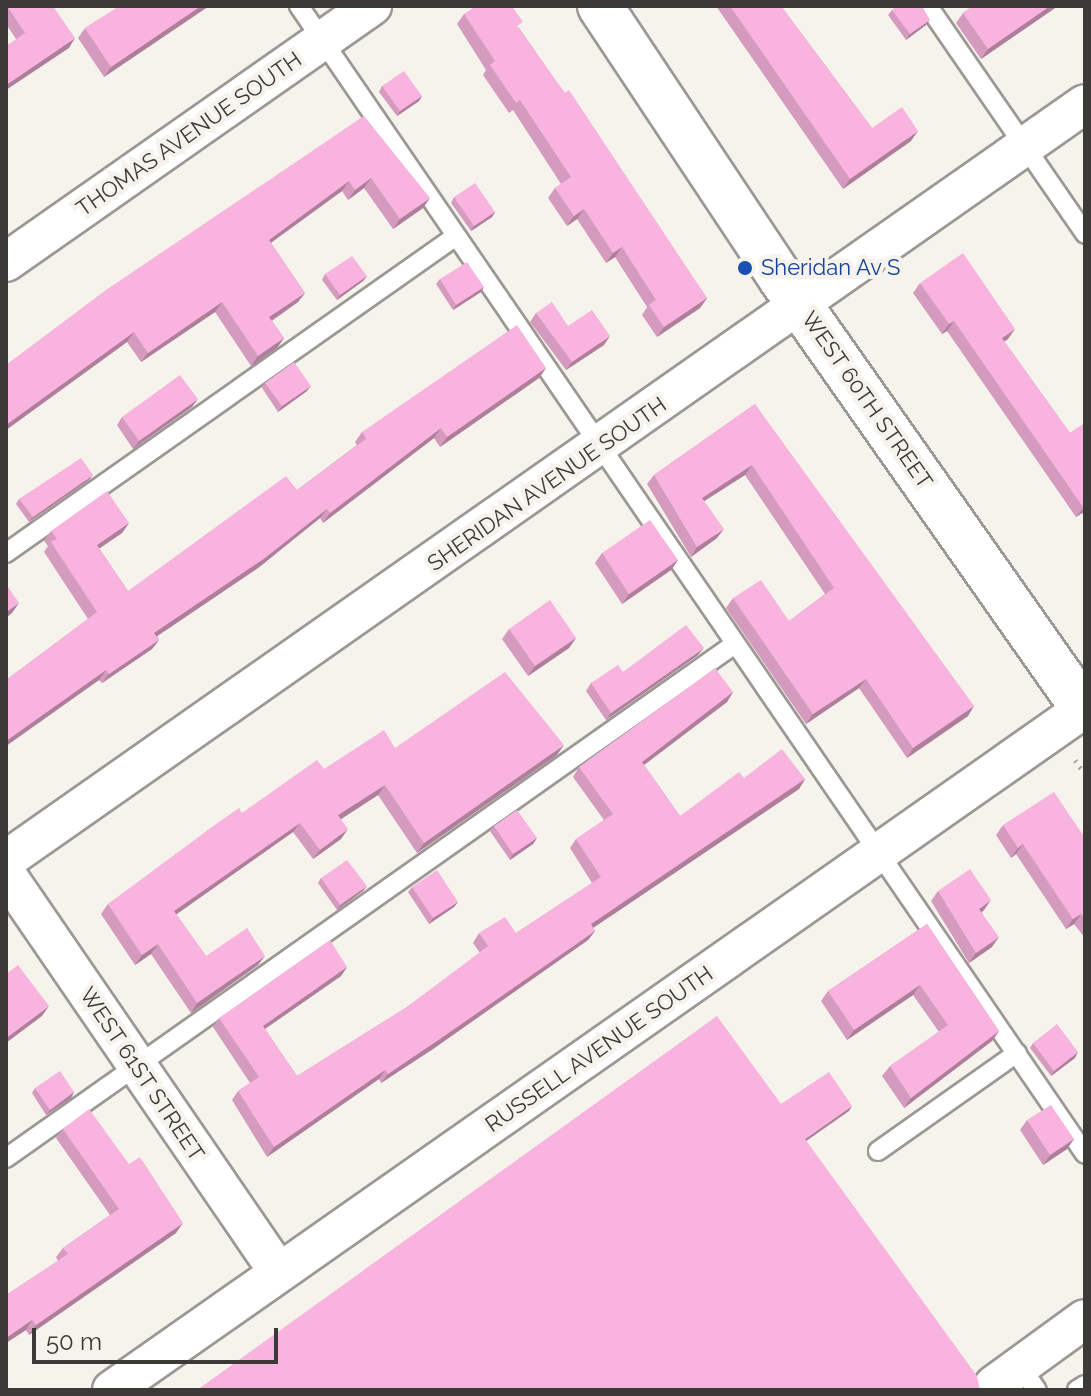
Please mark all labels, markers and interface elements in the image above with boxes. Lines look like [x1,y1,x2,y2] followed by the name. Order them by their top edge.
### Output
[71,46,307,222] street label: THOMAS AVENUE SOUTH
[761,255,902,281] place label: Sheridan Av S
[736,259,754,277] marker: Sheridan Av S
[796,306,938,494] street label: WEST 60TH STREET
[422,391,672,577] street label: SHERIDAN AVENUE SOUTH
[480,960,718,1138] street label: RUSSELL AVENUE SOUTH
[74,982,210,1166] street label: WEST 61ST STREET
[36,1312,282,1362] scale bar
[46,1327,102,1356] text: 50 m

